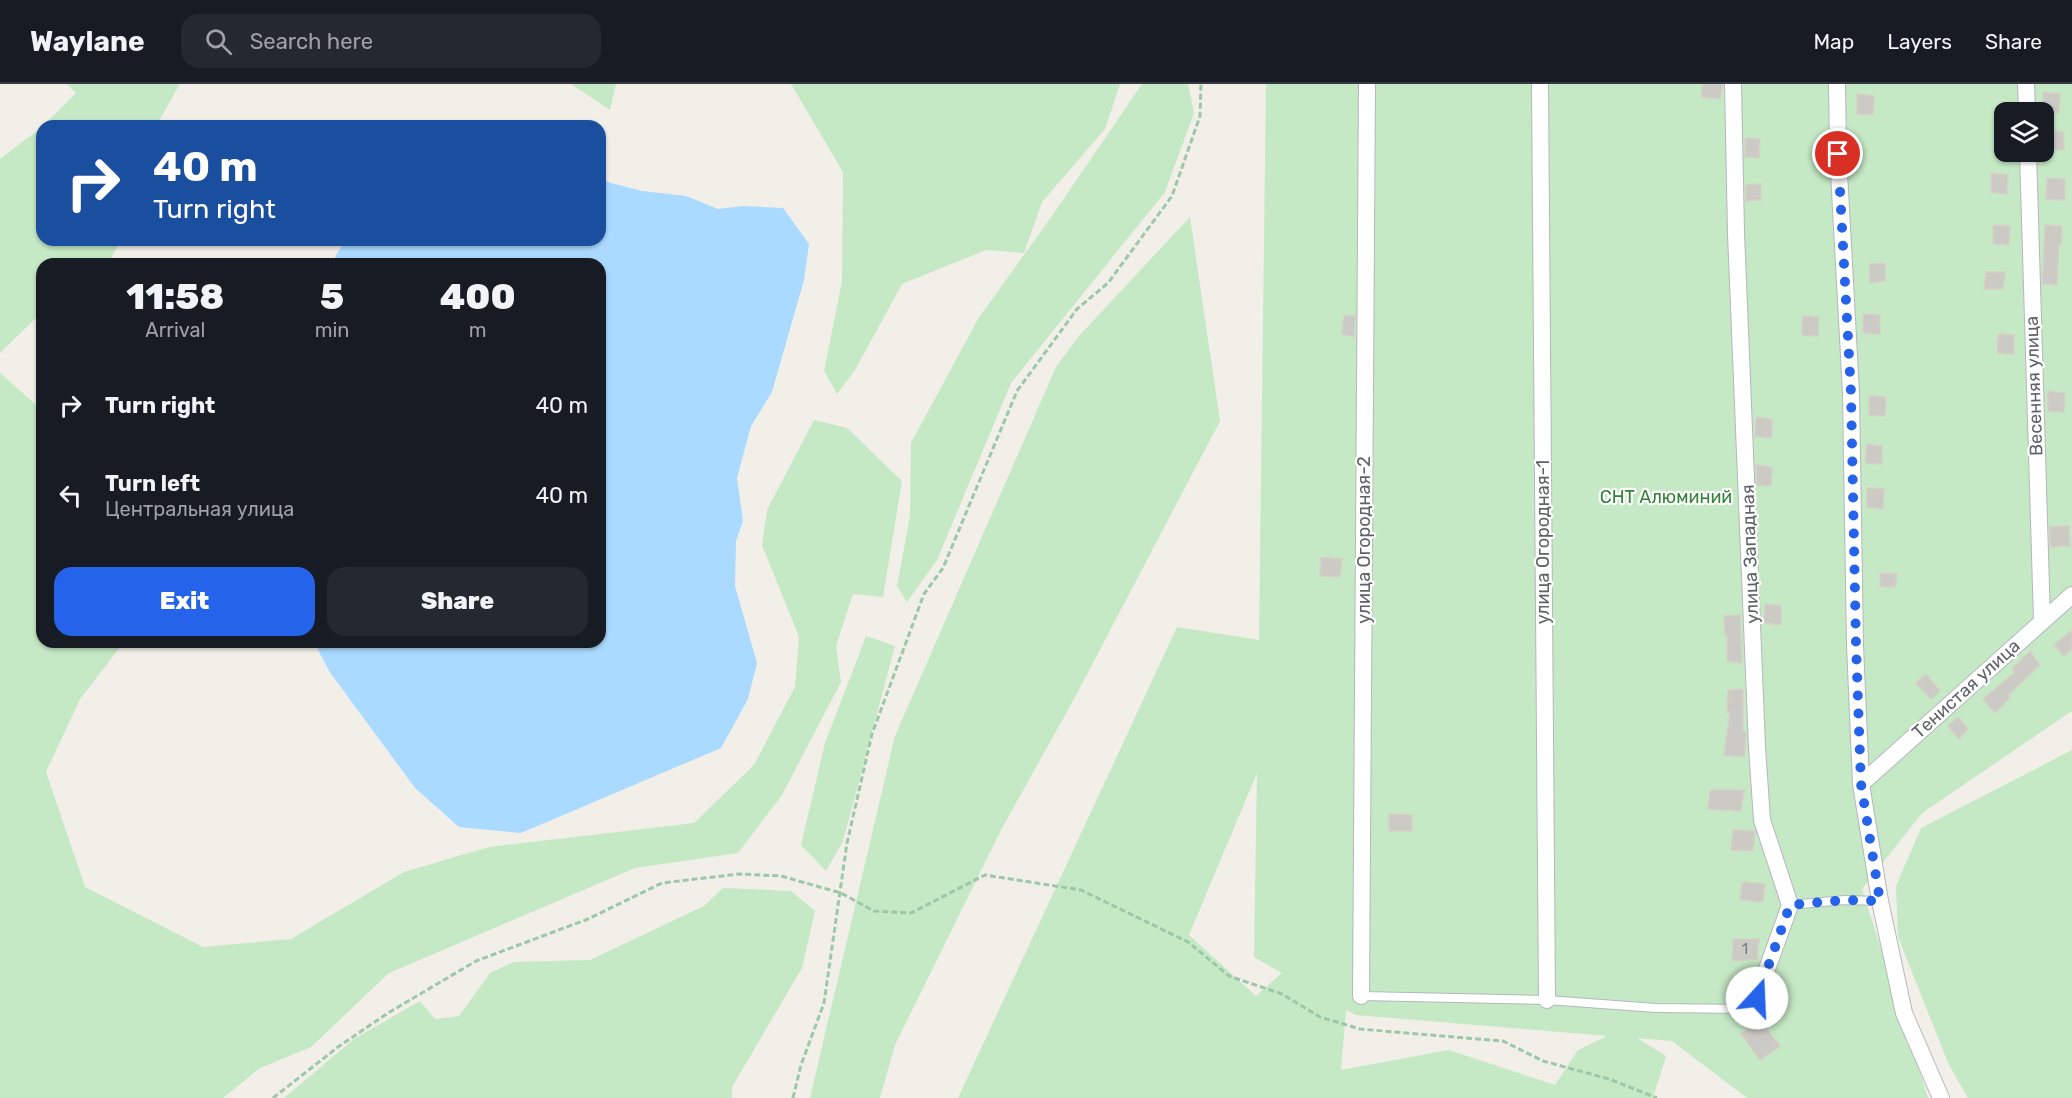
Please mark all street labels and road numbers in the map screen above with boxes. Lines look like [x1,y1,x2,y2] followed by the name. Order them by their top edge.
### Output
[2021,316,2047,456] street label: Весенняя улица
[1353,456,1375,624] street label: улица Огородная-2
[1532,460,1554,624] street label: улица Огородная-1
[1737,484,1763,624] street label: улица Западная
[1908,635,2024,743] street label: Тенистая улица

